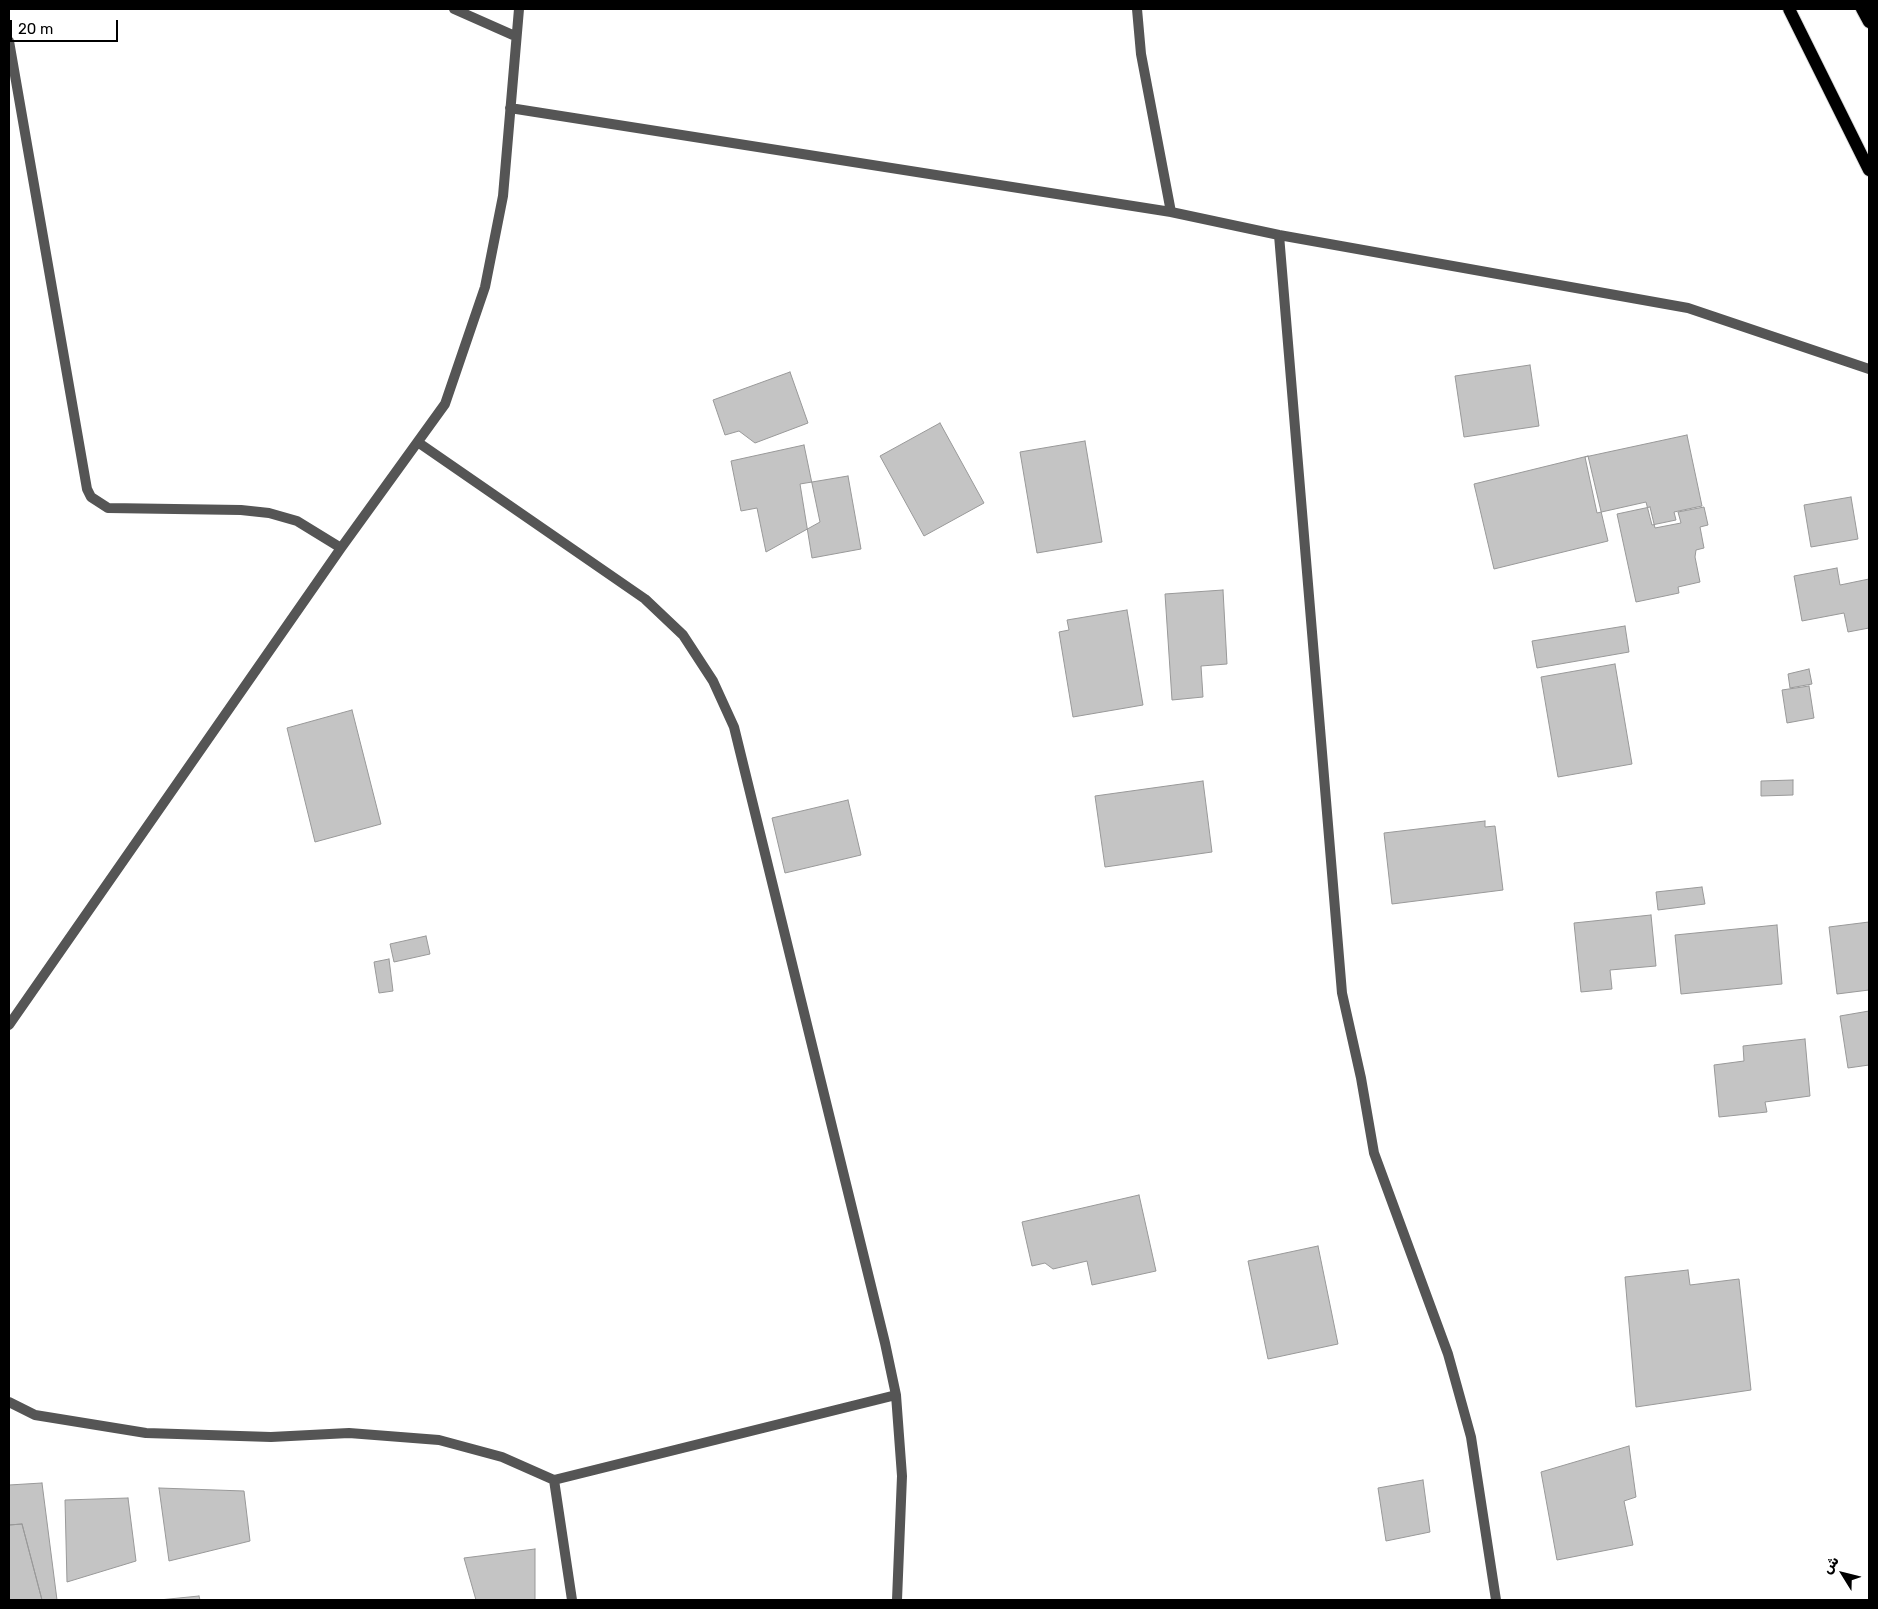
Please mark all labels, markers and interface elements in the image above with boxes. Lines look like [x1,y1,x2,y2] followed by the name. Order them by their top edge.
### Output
[12,10,120,42] scale bar
[18,20,53,38] text: 20 m
[1818,1549,1868,1599] north arrow
[1818,1553,1843,1577] text: ش

